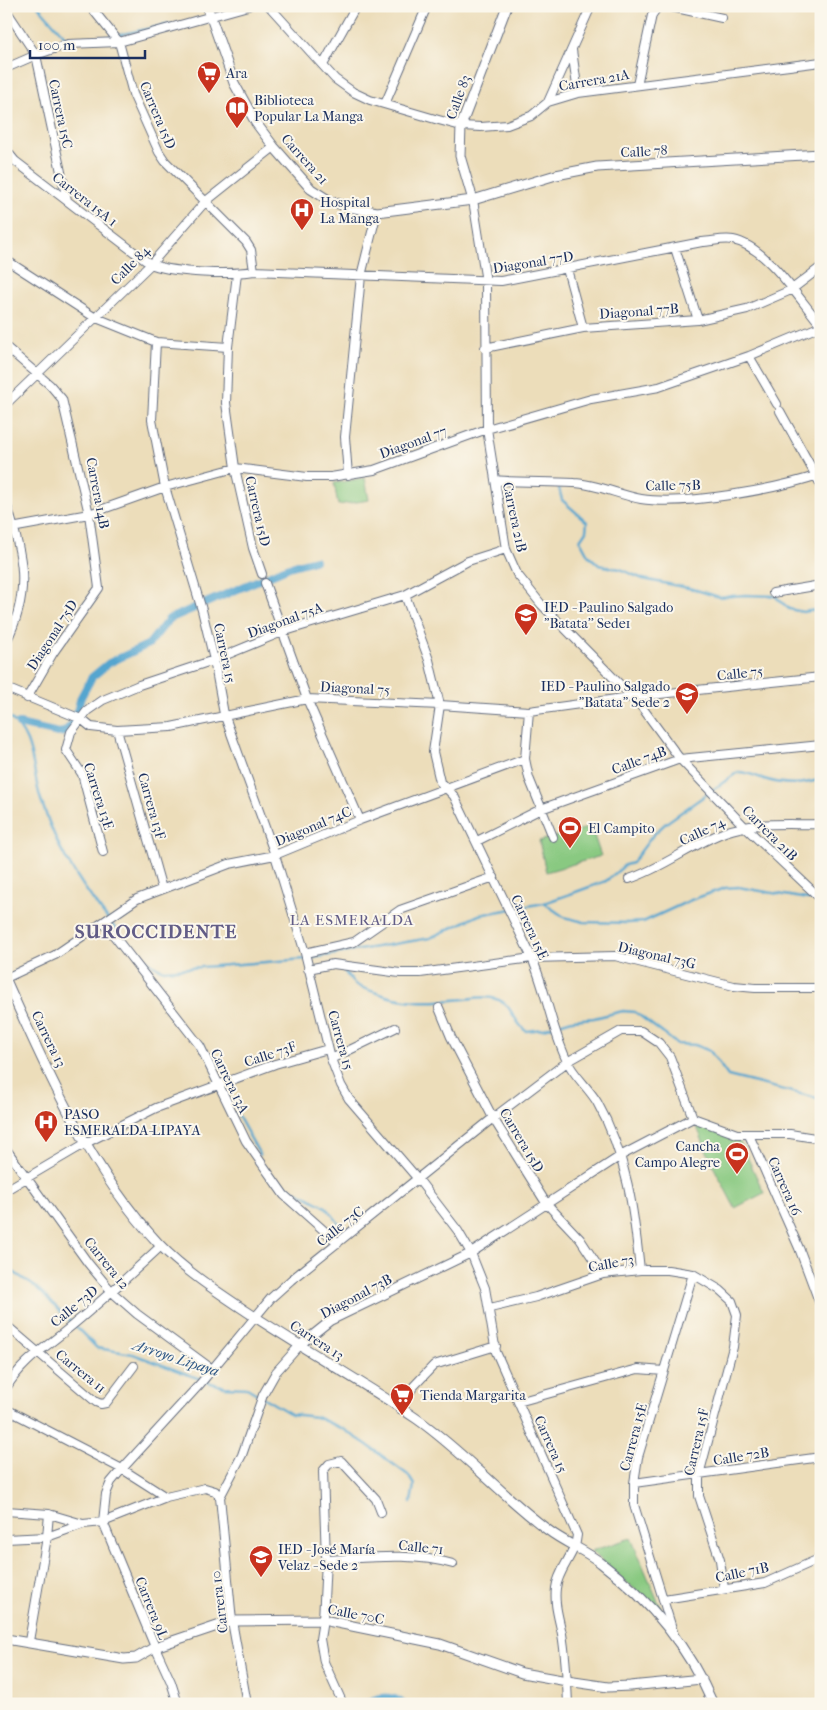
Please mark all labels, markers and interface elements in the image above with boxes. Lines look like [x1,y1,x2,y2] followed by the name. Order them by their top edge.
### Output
[30,28,145,60] scale bar
[38,36,76,54] text: 100 m
[196,60,222,94] supermarket icon: Ara
[225,65,248,82] place label: Ara
[557,66,632,95] street label: Carrera 21A
[443,73,474,122] street label: Calle 83
[45,78,76,150] street label: Carrera 15C
[136,79,180,152] street label: Carrera 15D
[254,92,364,125] place label: Biblioteca Popular La Manga
[224,95,250,129] library icon: Biblioteca Popular La Manga
[277,131,332,188] street label: Carrera 21
[620,142,668,161] street label: Calle 78
[49,169,121,230] street label: Carrera 15A 1
[320,194,380,227] place label: Hospital La Manga
[289,197,315,231] hospital icon: Hospital La Manga
[107,242,154,289] street label: Calle 84
[492,248,575,277] street label: Diagonal 77D
[599,300,679,323] street label: Diagonal 77B
[377,422,450,463] street label: Diagonal 77
[82,456,113,530] street label: Carrera 14B
[241,474,274,548] street label: Carrera 15D
[645,477,701,494] street label: Calle 75B
[499,480,530,554] street label: Carrera 21B
[23,597,82,674] street label: Diagonal 75D
[245,599,326,642] street label: Diagonal 75A
[544,599,673,632] place label: IED - Paulino Salgado "Batata'' Sede1
[513,602,539,636] school or university icon: IED - Paulino Salgado "Batata'' Sede1
[210,621,239,685] street label: Carrera 15
[716,663,764,684] street label: Calle 75
[320,678,390,699] street label: Diagonal 75
[541,678,670,711] place label: IED - Paulino Salgado "Batata" Sede 2
[674,681,700,715] school or university icon: IED - Paulino Salgado "Batata" Sede 2
[609,743,669,778] street label: Calle 74B
[80,761,117,832] street label: Carrera 13E
[134,771,169,842] street label: Carrera 13F
[738,802,801,865] street label: Carrera 21B
[272,803,354,850] street label: Diagonal 74C
[677,813,728,849] street label: Calle 74
[557,815,583,849] sports icon: El Campito
[588,820,655,837] place label: El Campito
[507,892,552,963] street label: Carrera 15E
[290,911,414,929] district label: LA ESMERALDA
[75,921,237,943] district label: SUROCCIDENTE
[616,938,698,973] street label: Diagonal 73G
[28,1008,70,1070] street label: Carrera 13
[324,1008,357,1072] street label: Carrera 15
[242,1038,299,1071] street label: Calle 73F
[207,1046,253,1117] street label: Carrera 13A
[496,1105,547,1176] street label: Carrera 15D
[64,1106,201,1139] place label: PASO ESMERALDA-LIPAYA
[33,1109,59,1143] hospital icon: PASO ESMERALDA-LIPAYA
[635,1138,721,1171] place label: Cancha Campo Alegre
[724,1141,750,1175] sports icon: Cancha Campo Alegre
[764,1154,805,1219] street label: Carrera 16
[313,1203,367,1250] street label: Calle 73C
[80,1234,133,1293] street label: Carrera 12
[587,1251,635,1276] street label: Calle 73
[317,1270,395,1322] street label: Diagonal 73B
[47,1282,102,1331] street label: Calle 73D
[287,1317,347,1364] street label: Carrera 13
[129,1335,221,1380] water label: Arroyo Lipaya
[52,1346,109,1397] street label: Carrera 11
[389,1382,415,1416] supermarket icon: Tienda Margarita
[420,1387,526,1404] place label: Tienda Margarita
[616,1401,651,1473] street label: Carrera 15E
[680,1406,713,1477] street label: Carrera 15F
[530,1413,571,1476] street label: Carrera 15
[712,1444,770,1469] street label: Calle 72B
[398,1537,444,1558] street label: Calle 71
[277,1541,376,1574] place label: IED - José María Velaz - Sede 2
[248,1544,274,1578] school or university icon: IED - José María Velaz - Sede 2
[714,1559,770,1586] street label: Calle 71B
[207,1570,232,1634] street label: Carrera 10
[131,1574,172,1642] street label: Carrera 9L
[326,1601,386,1628] street label: Calle 70C

